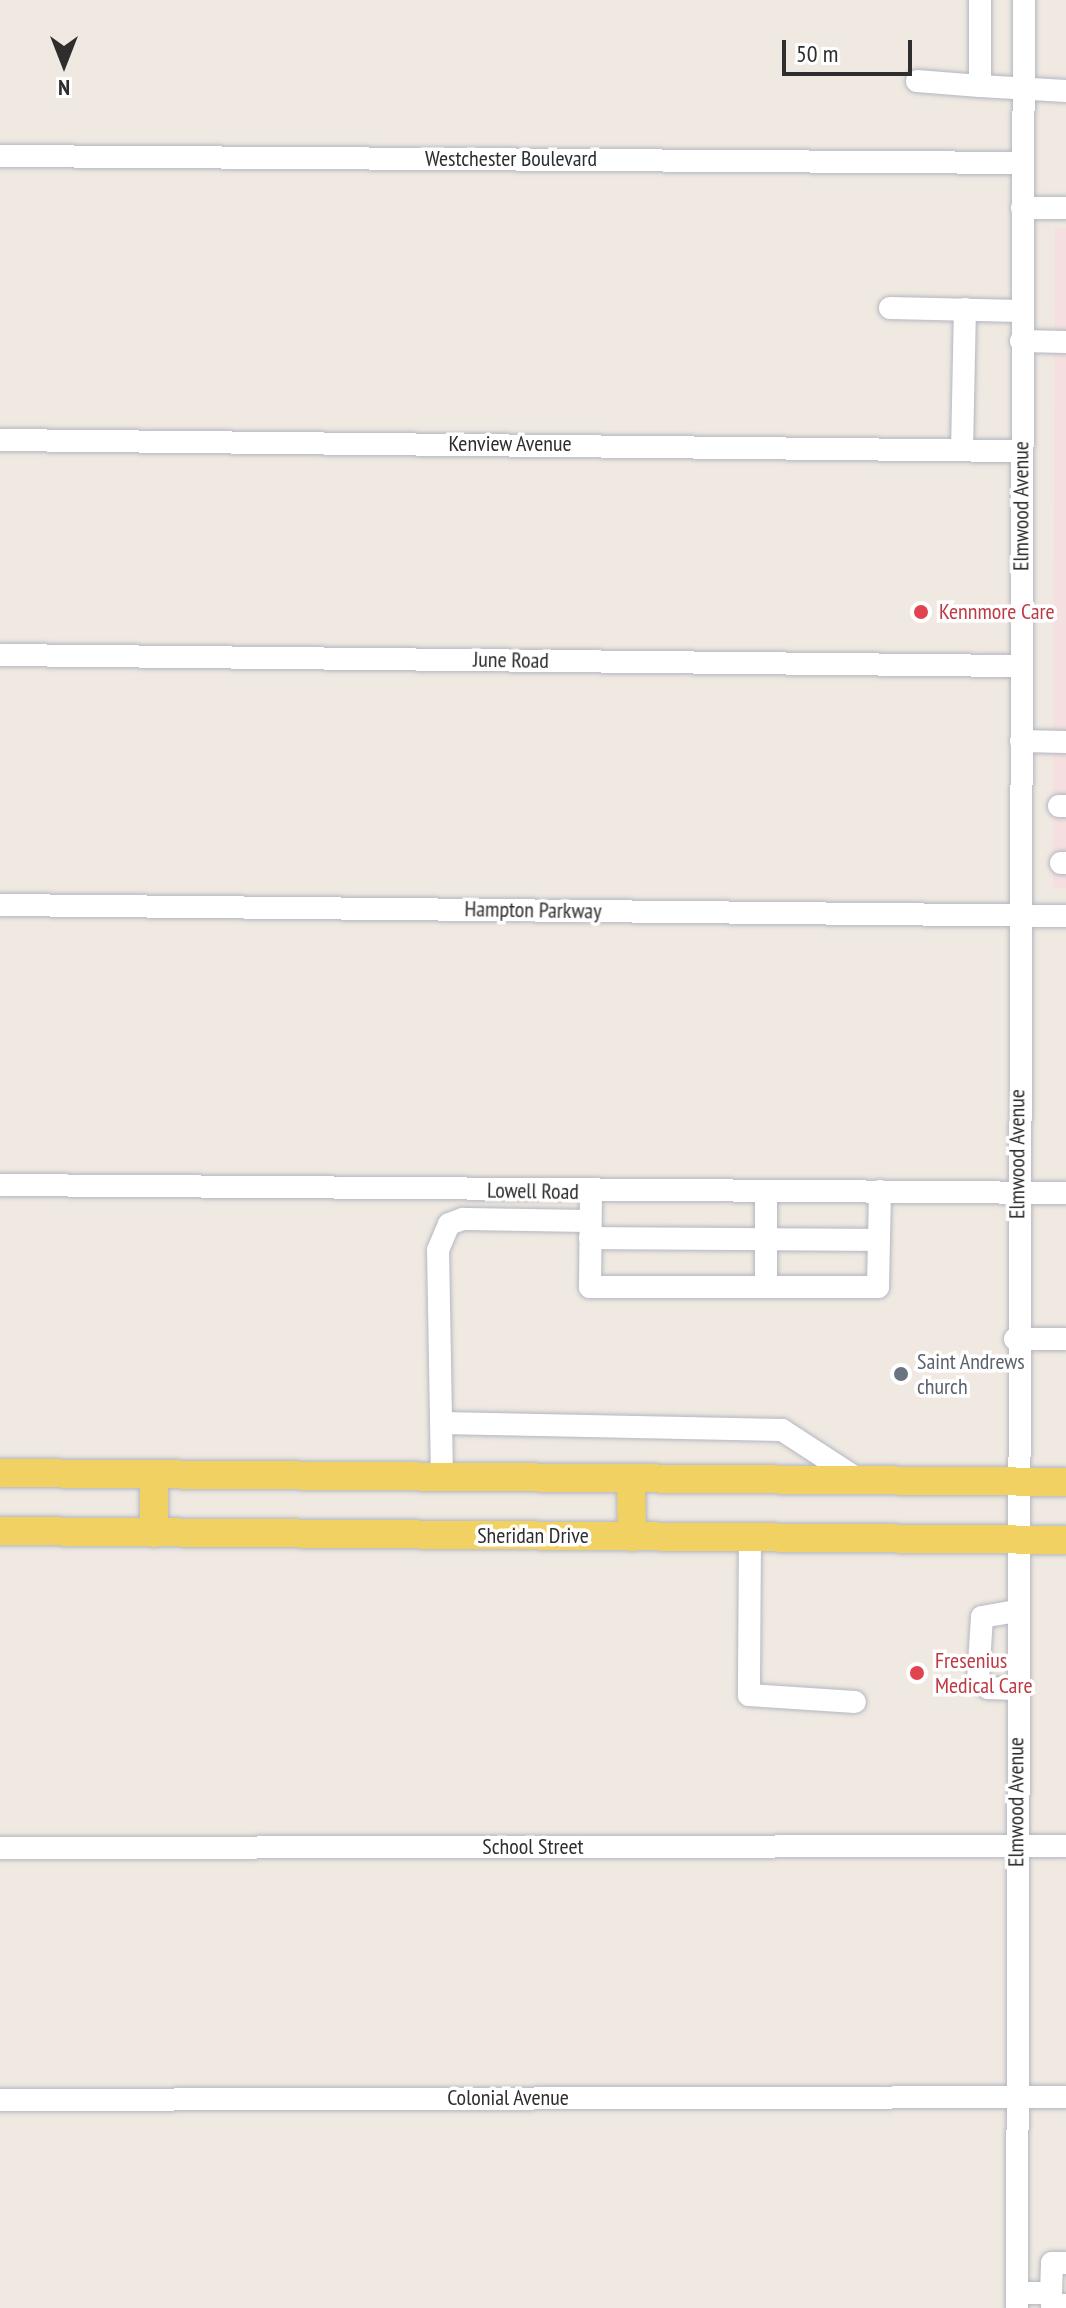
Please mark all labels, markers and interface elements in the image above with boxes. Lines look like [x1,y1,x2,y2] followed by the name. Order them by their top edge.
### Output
[24,24,104,104] north arrow
[786,24,916,74] scale bar
[796,38,838,69] text: 50 m
[58,74,70,102] text: N
[425,146,597,172] street label: Westchester Boulevard
[448,431,572,457] street label: Kenview Avenue
[1008,441,1034,571] street label: Elmwood Avenue
[939,599,1055,625] place label: Kennmore Care
[910,601,932,623] marker: Kennmore Care
[473,646,549,674] street label: June Road
[464,896,602,924] street label: Hampton Parkway
[1004,1089,1030,1219] street label: Elmwood Avenue
[487,1177,579,1205] street label: Lowell Road
[917,1348,1025,1400] place label: Saint Andrews church
[892,1365,910,1383] marker: Saint Andrews church
[477,1523,589,1549] street label: Sheridan Drive
[935,1647,1033,1698] place label: Fresenius Medical Care
[906,1662,928,1684] marker: Fresenius Medical Care
[1003,1737,1029,1867] street label: Elmwood Avenue
[482,1834,584,1860] street label: School Street
[447,2085,569,2111] street label: Colonial Avenue

